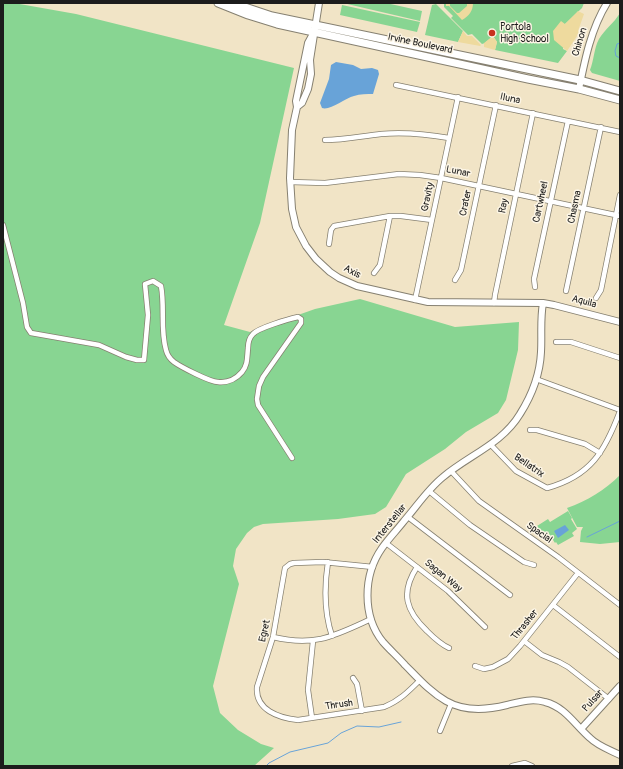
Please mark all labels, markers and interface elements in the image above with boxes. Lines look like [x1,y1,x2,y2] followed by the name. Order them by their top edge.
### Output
[500,21,549,44] place label: Portola High School
[570,26,590,58] street label: Chinon
[487,28,497,38] marker: Portola High School
[386,31,454,57] street label: Irvine Boulevard
[499,91,521,107] street label: Iluna
[445,164,471,180] street label: Lunar
[531,180,551,224] street label: Cartwheel
[419,181,437,213] street label: Gravity
[457,189,475,217] street label: Crater
[566,189,584,225] street label: Chasma
[497,198,511,214] street label: Ray
[341,263,363,281] street label: Axis
[570,293,598,311] street label: Aquila
[512,451,546,481] street label: Bellatrix
[370,502,410,546] street label: Interstellar
[524,520,554,546] street label: Spacial
[422,557,464,595] street label: Sagan Way
[509,607,541,643] street label: Thrasher
[257,619,273,643] street label: Egret
[580,687,606,715] street label: Pulsar
[324,697,354,713] street label: Thrush

